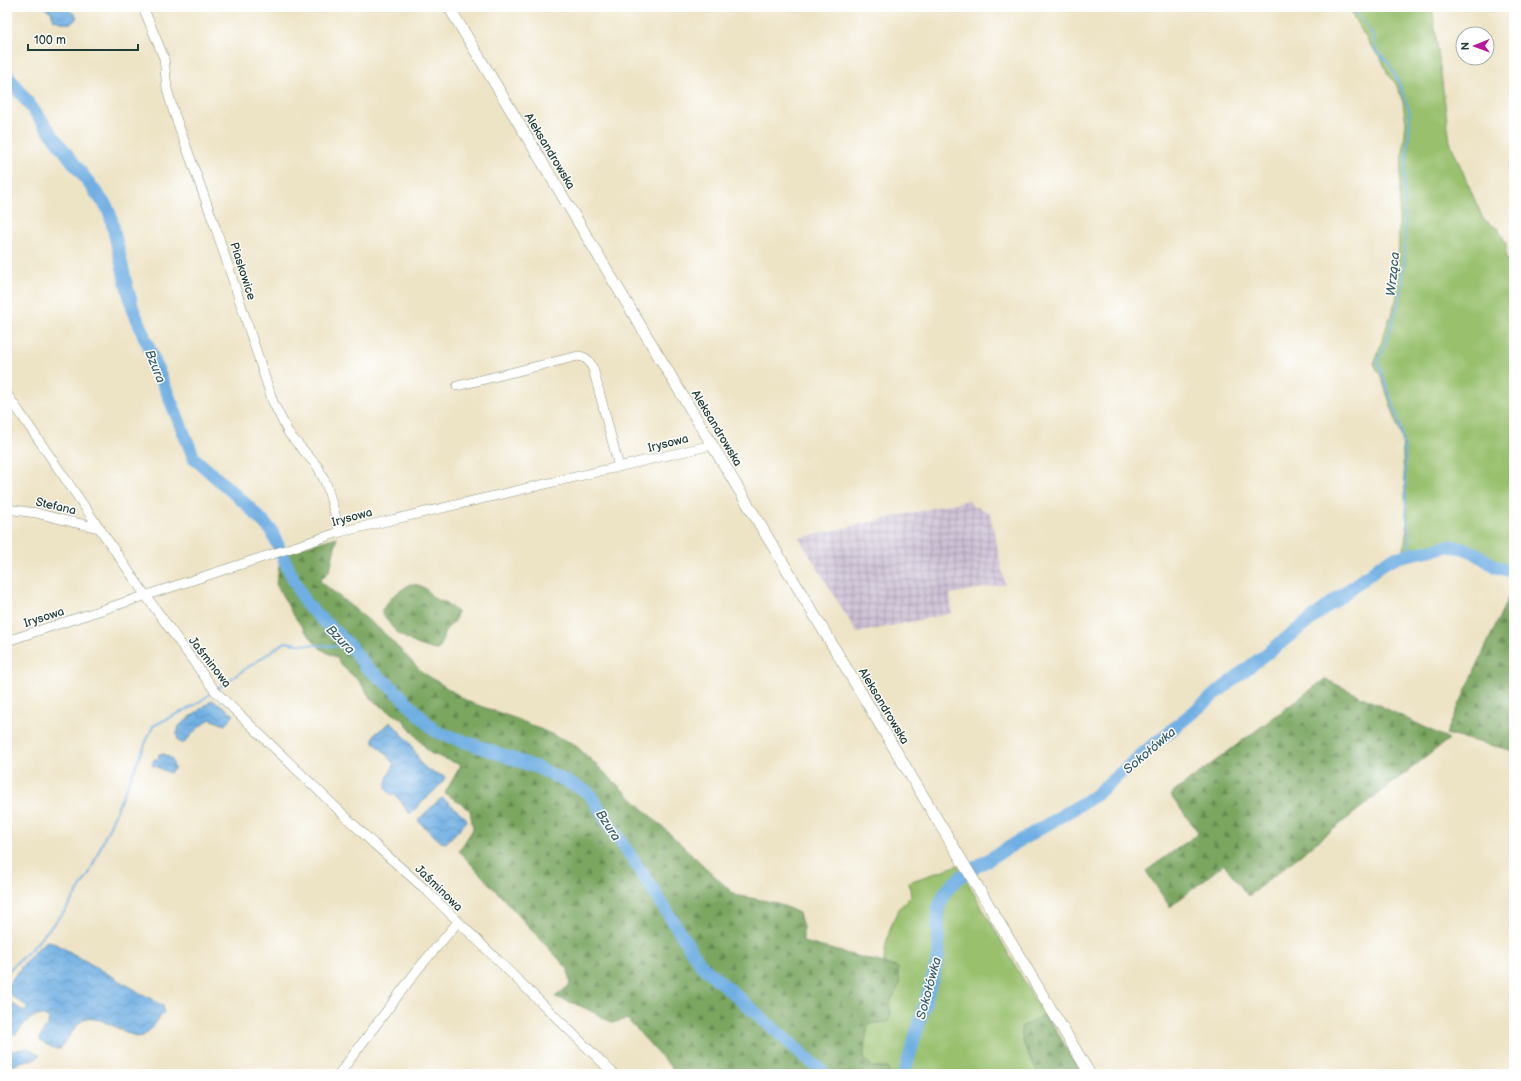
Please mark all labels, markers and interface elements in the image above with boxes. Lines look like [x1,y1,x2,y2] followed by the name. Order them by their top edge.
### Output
[28,26,138,52] scale bar
[1455,26,1495,66] north arrow
[34,33,66,48] text: 100 m
[1459,42,1472,50] text: N
[521,110,578,192] street label: Aleksandrowska
[226,240,259,302] street label: Piaskowice
[1383,251,1403,297] water label: Wrząca
[141,348,169,385] water label: Bzura
[688,387,745,469] street label: Aleksandrowska
[646,431,690,456] street label: Irysowa
[34,495,78,518] street label: Stefana
[330,505,374,530] street label: Irysowa
[22,604,66,631] street label: Irysowa
[323,622,358,658] water label: Bzura
[185,634,234,691] street label: Jaśminowa
[855,665,912,747] street label: Aleksandrowska
[1120,724,1179,777] water label: Sokołówka
[592,807,624,844] water label: Bzura
[412,862,466,915] street label: Jaśminowa
[913,955,945,1021] water label: Sokołówka

